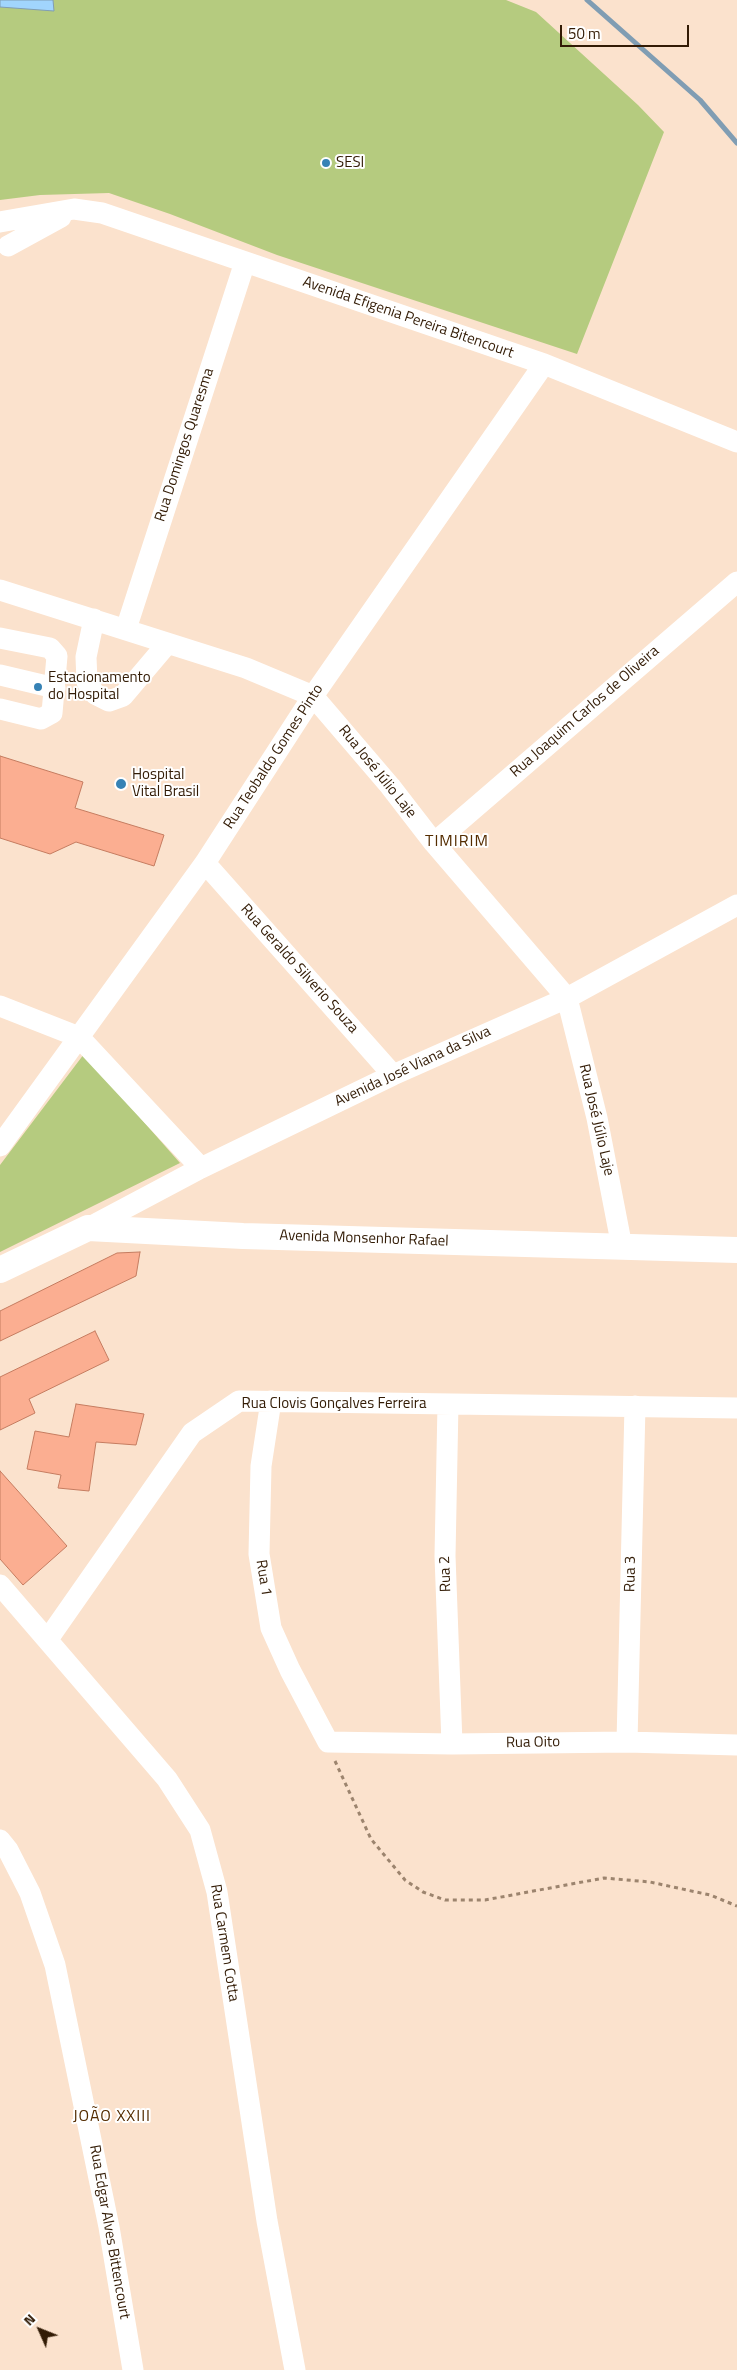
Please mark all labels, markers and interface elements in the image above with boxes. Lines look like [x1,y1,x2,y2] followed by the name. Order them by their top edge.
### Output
[562,15,691,47] scale bar
[568,22,601,45] text: 50 m
[336,154,364,172] place label: SESI
[320,157,332,169] marker: SESI
[300,273,516,363] street label: Avenida Efigenia Pereira Bitencourt
[152,366,218,524] street label: Rua Domingos Quaresma
[507,642,663,782] street label: Rua Joaquim Carlos de Oliveira
[48,669,151,704] place label: Estacionamento do Hospital
[32,681,44,693] marker: Estacionamento do Hospital
[220,681,328,833] street label: Rua Teobaldo Gomes Pinto
[334,722,420,822] street label: Rua José Júlio Laje
[132,766,199,801] place label: Hospital Vital Brasil
[114,777,128,791] marker: Hospital Vital Brasil
[424,832,490,852] district label: TIMIRIM
[236,901,362,1037] street label: Rua Geraldo Silverio Souza
[332,1023,494,1111] street label: Avenida José Viana da Silva
[574,1063,618,1177] street label: Rua José Júlio Laje
[279,1227,449,1251] street label: Avenida Monsenhor Rafael
[242,1395,426,1413] street label: Rua Clovis Gonçalves Ferreira
[436,1556,456,1592] street label: Rua 2
[622,1556,640,1592] street label: Rua 3
[251,1559,275,1597] street label: Rua 1
[506,1734,560,1752] street label: Rua Oito
[206,1883,242,2003] street label: Rua Carmem Cotta
[72,2107,152,2127] district label: JOÃO XXIII
[85,2143,133,2321] street label: Rua Edgar Alves Bittencourt
[15,2305,65,2355] north arrow
[18,2308,40,2330] text: N

